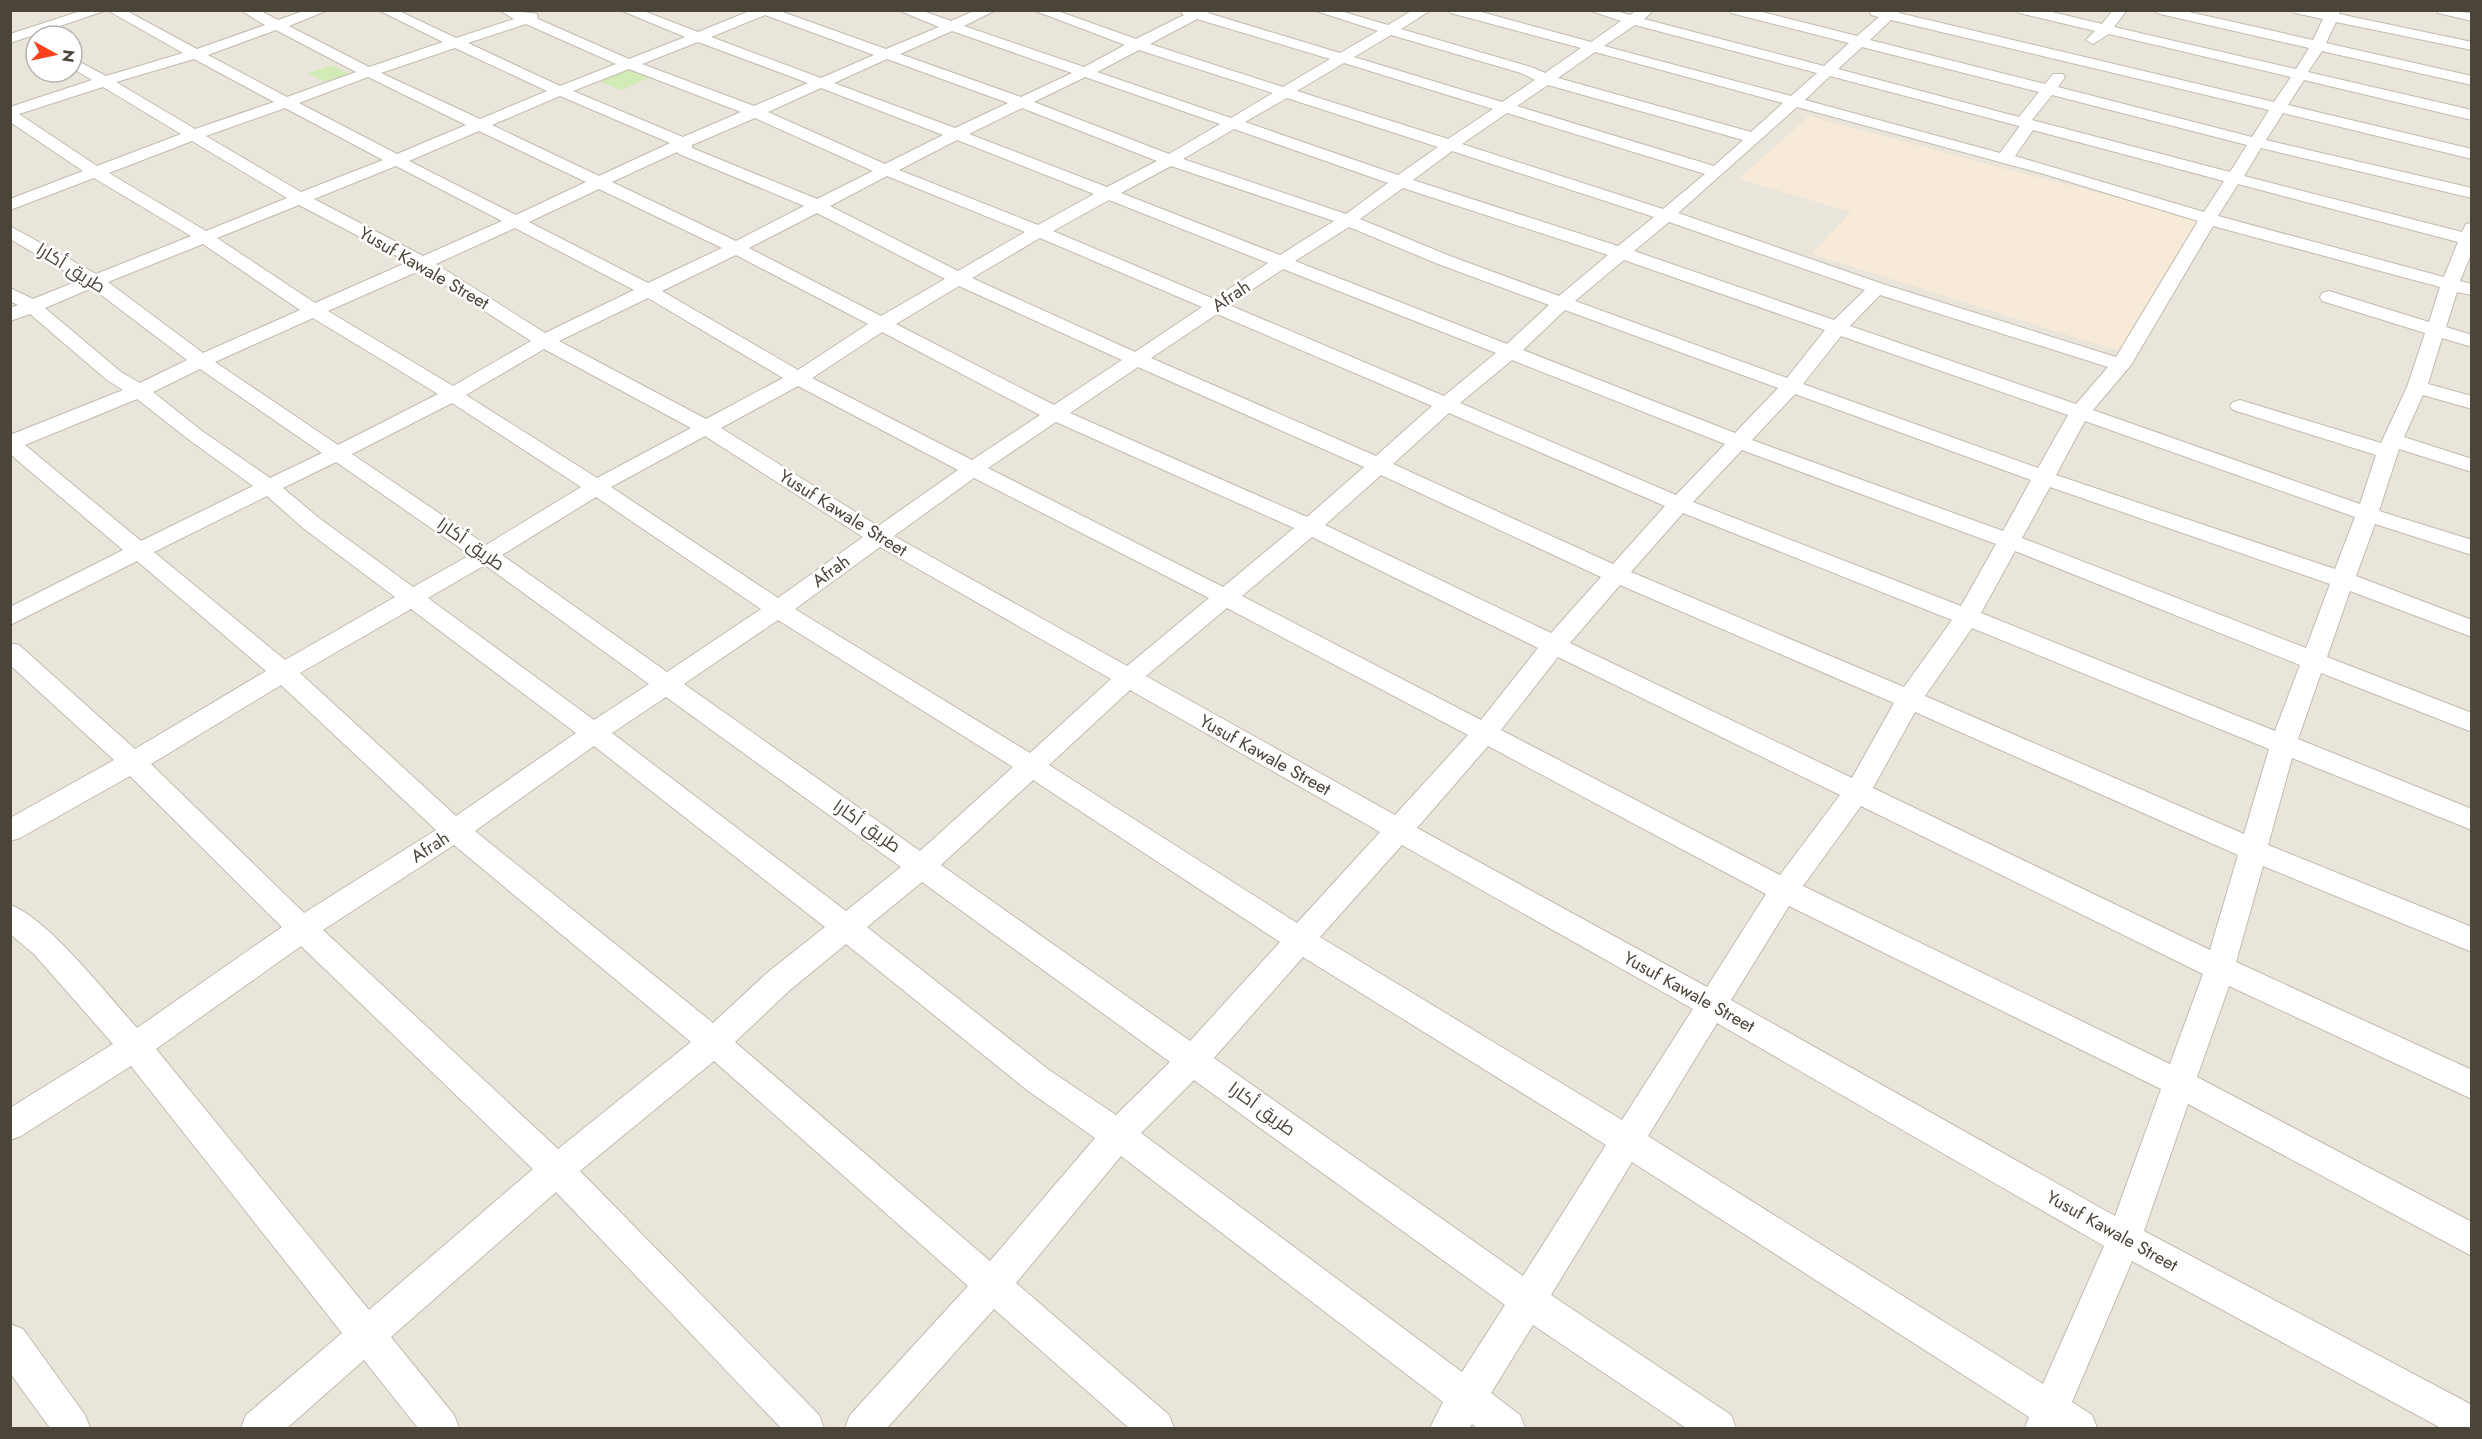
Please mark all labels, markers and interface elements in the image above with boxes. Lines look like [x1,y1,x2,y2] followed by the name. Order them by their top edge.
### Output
[24,24,84,84] north arrow
[56,48,81,64] text: N
[354,220,495,316] street label: Yusuf Kawale Street
[31,236,111,300] street label: طريق أكارا
[1207,274,1255,318] street label: Afrah
[774,463,913,563] street label: Yusuf Kawale Street
[432,511,510,577] street label: طريق أكارا
[807,548,855,594] street label: Afrah
[1195,708,1336,802] street label: Yusuf Kawale Street
[828,793,906,859] street label: طريق أكارا
[406,825,454,869] street label: Afrah
[1619,945,1760,1039] street label: Yusuf Kawale Street
[1223,1076,1301,1142] street label: طريق أكارا
[2042,1184,2183,1278] street label: Yusuf Kawale Street

